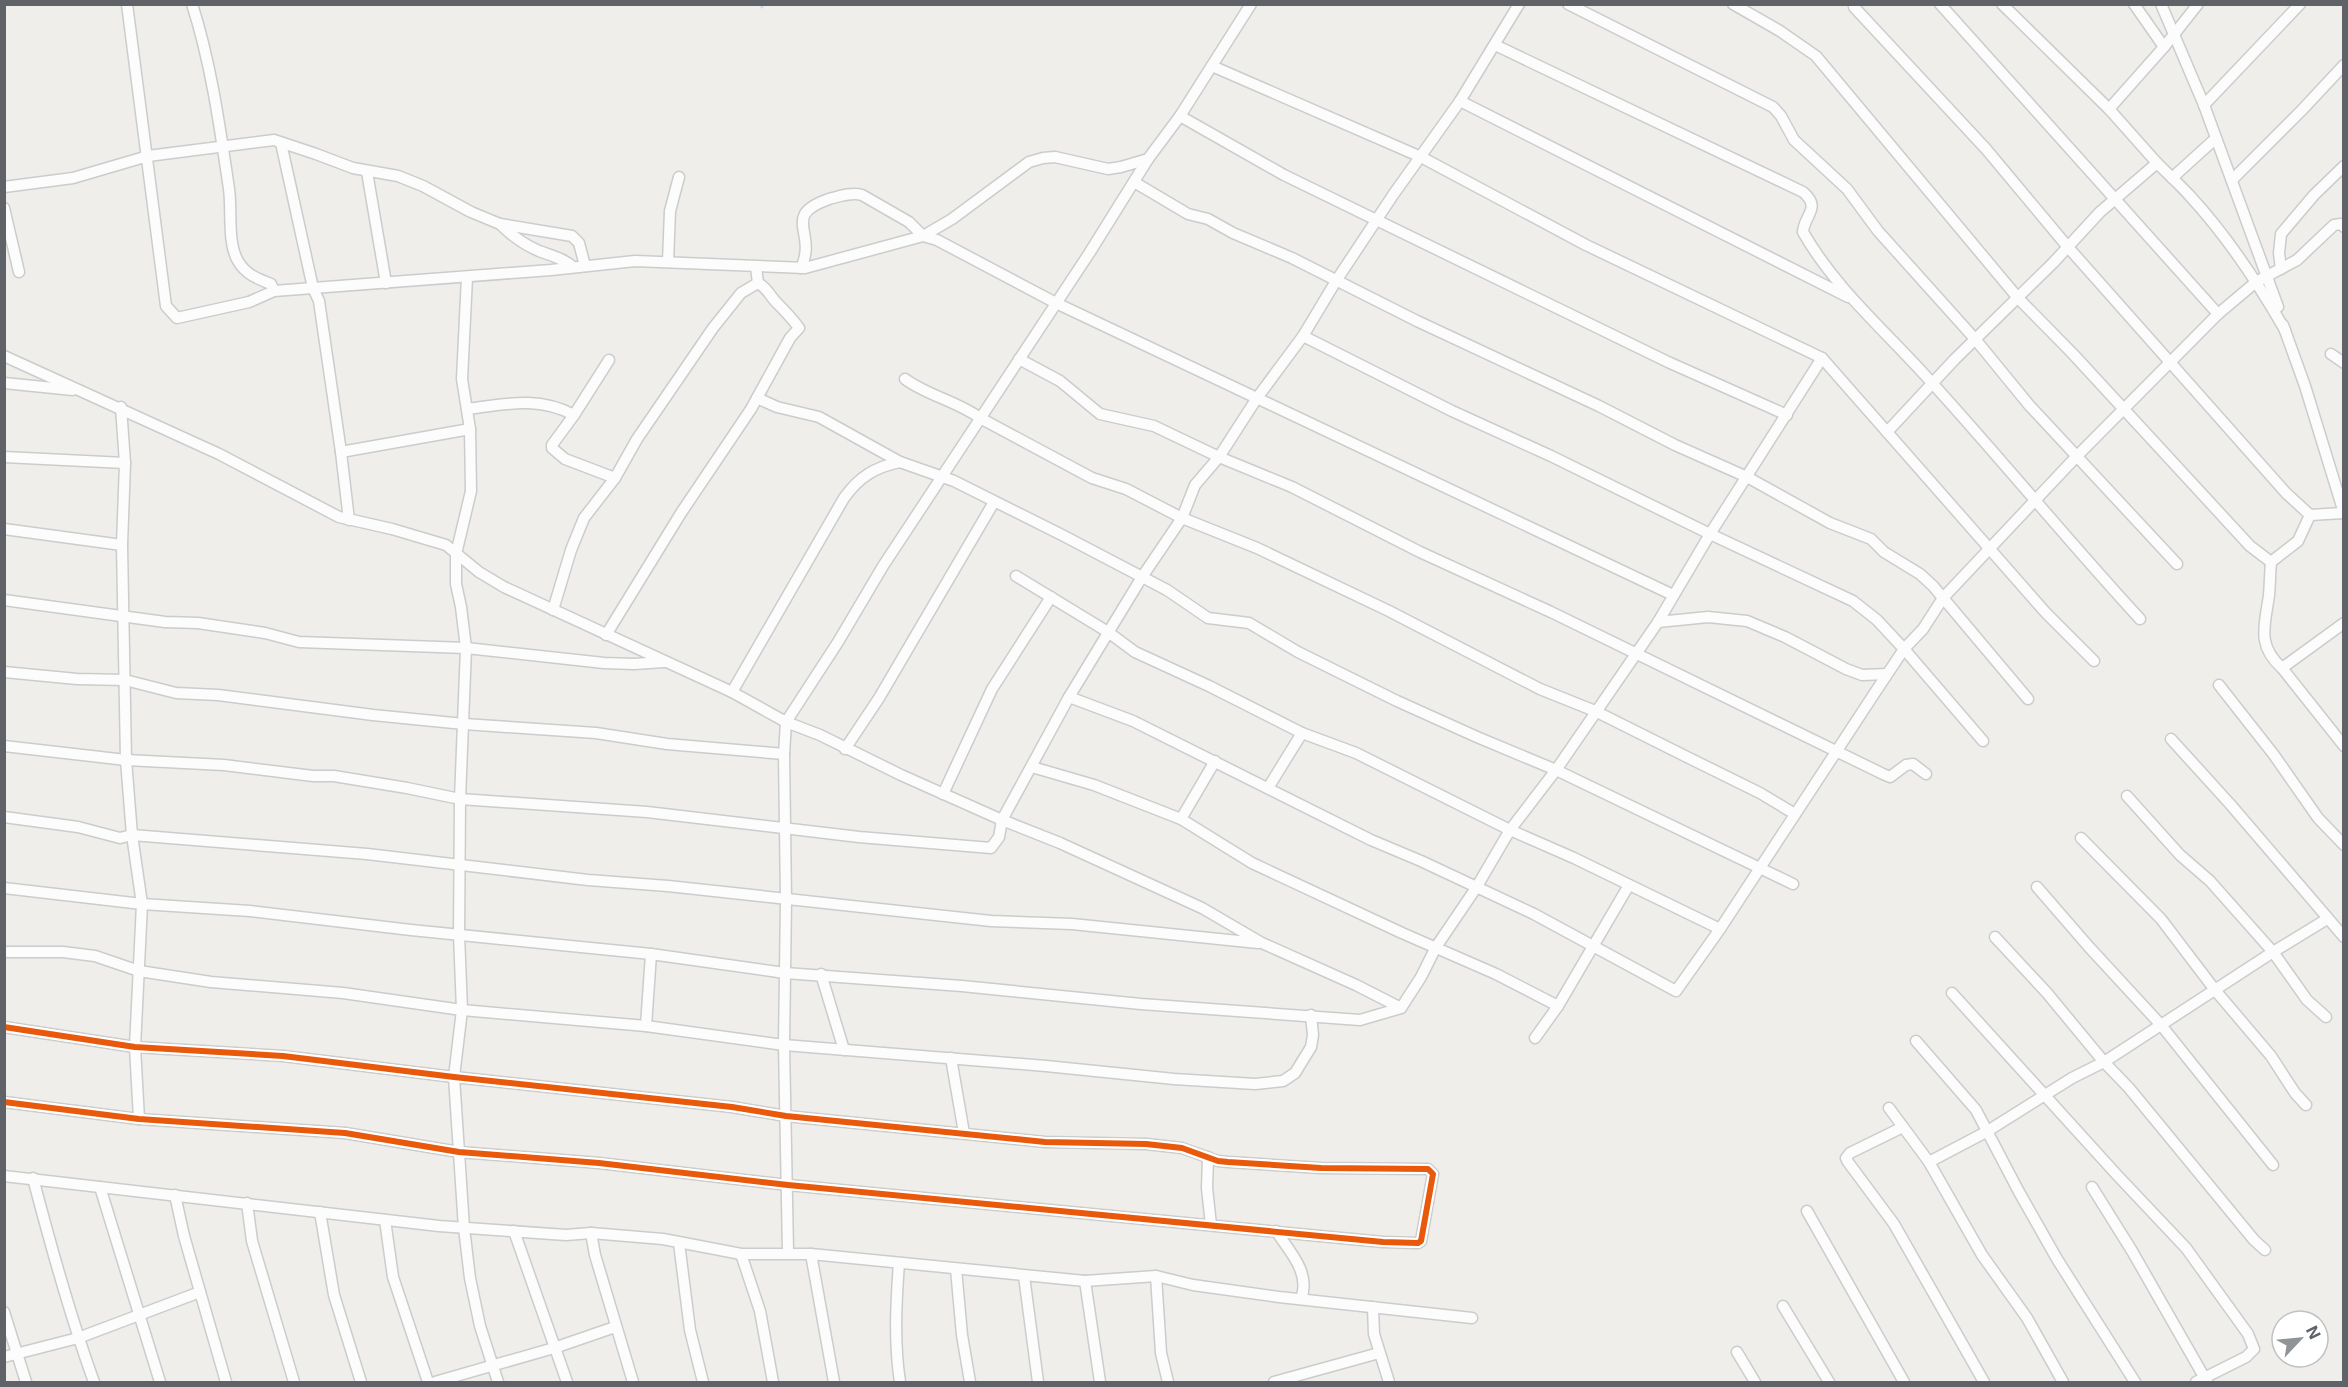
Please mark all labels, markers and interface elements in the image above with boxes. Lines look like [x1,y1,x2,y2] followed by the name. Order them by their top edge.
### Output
[2270,1309,2330,1369] north arrow
[2302,1323,2325,1342] text: N

